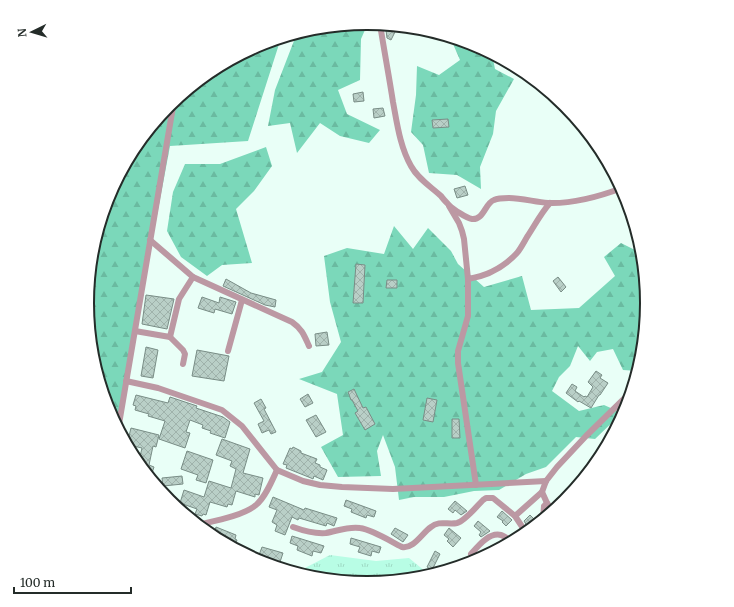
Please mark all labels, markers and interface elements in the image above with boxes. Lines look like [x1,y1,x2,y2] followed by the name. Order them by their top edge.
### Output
[12,12,52,52] north arrow
[15,28,29,38] text: N
[14,569,131,595] scale bar
[20,575,55,590] text: 100 m

